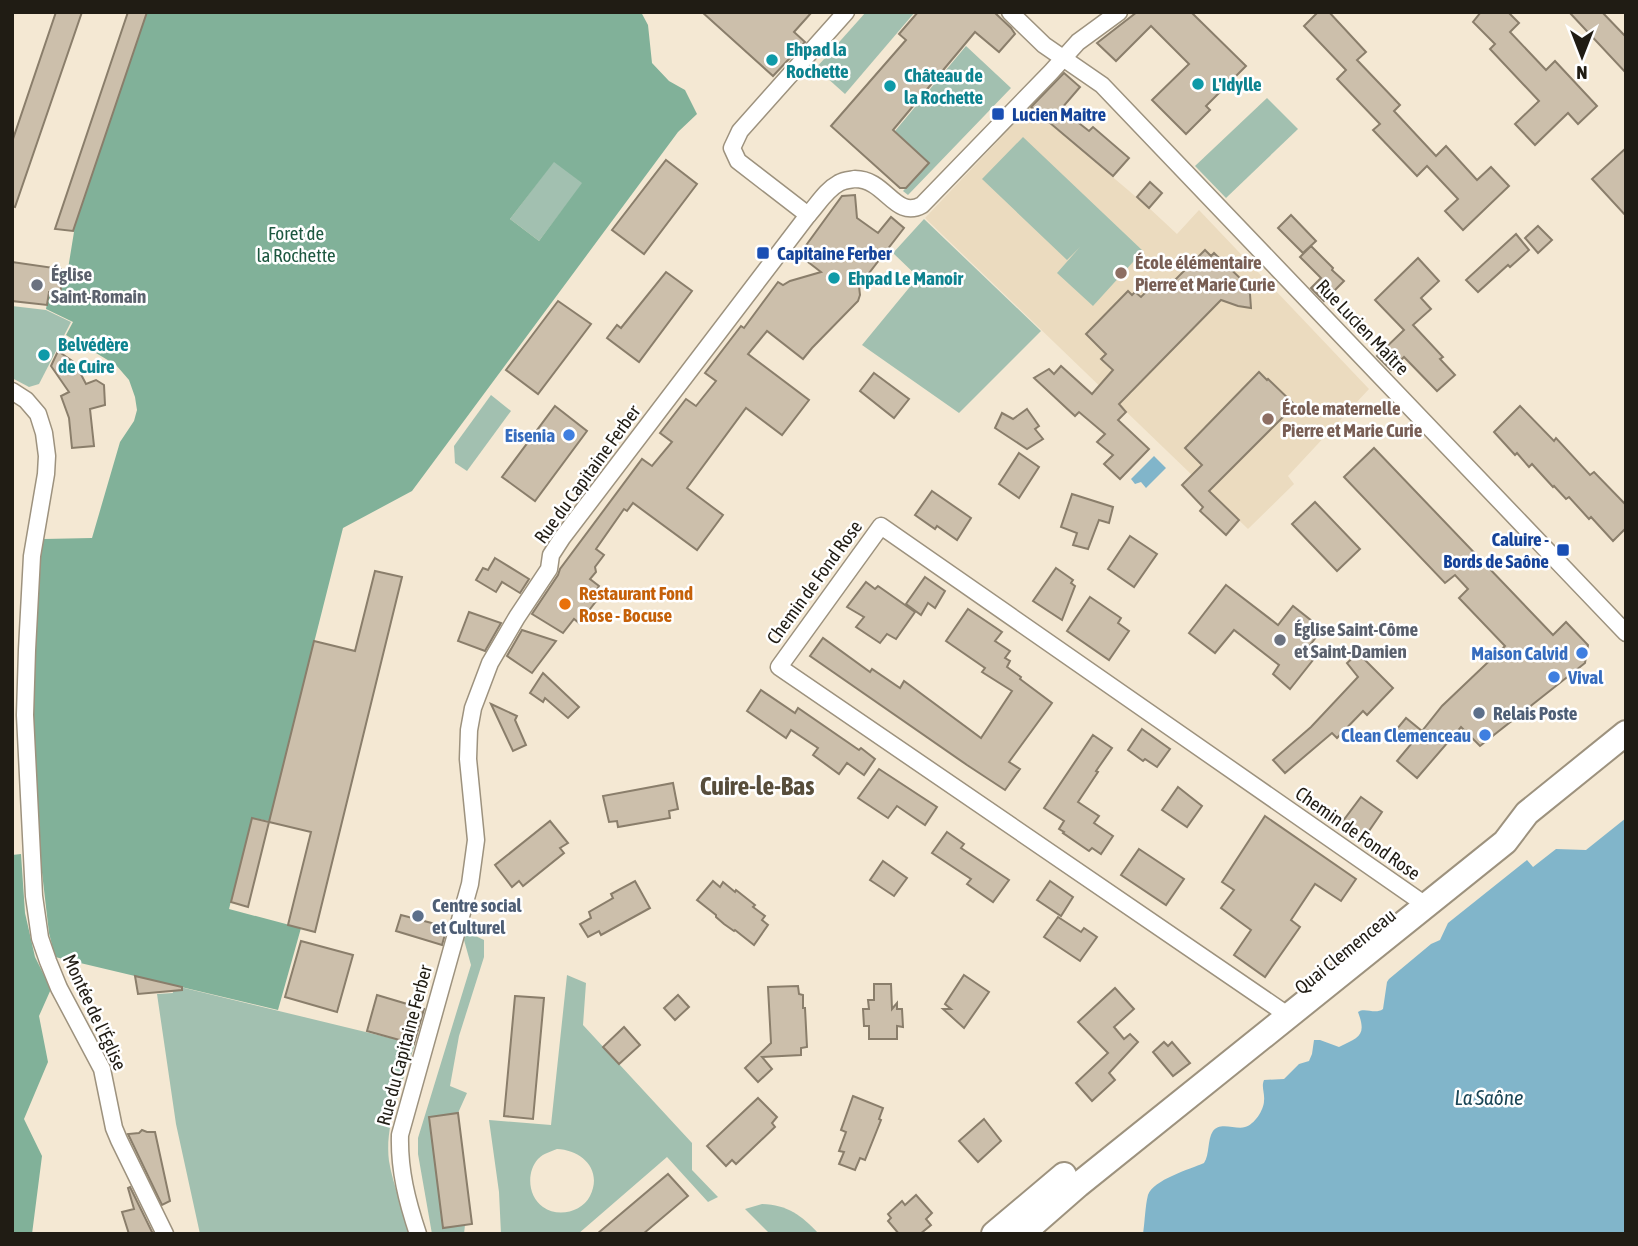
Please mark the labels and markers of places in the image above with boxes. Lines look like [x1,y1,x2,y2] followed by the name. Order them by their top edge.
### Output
[786,38,849,82] place label: Ehpad la Rochette
[764,52,780,68] marker: Ehpad la Rochette
[904,64,984,108] place label: Château de la Rochette
[1212,73,1262,95] place label: L'Idylle
[1190,76,1206,92] marker: L'Idylle
[882,78,898,94] marker: Château de la Rochette
[1012,103,1106,125] place label: Lucien Maitre
[990,106,1006,122] marker: Lucien Maitre
[777,242,892,264] place label: Capitaine Ferber
[755,245,771,261] marker: Capitaine Ferber
[1135,251,1276,295] place label: École élémentaire Pierre et Marie Curie
[51,263,146,307] place label: Église Saint-Romain
[1113,265,1129,281] marker: École élémentaire Pierre et Marie Curie
[848,267,963,289] place label: Ehpad Le Manoir
[826,270,842,286] marker: Ehpad Le Manoir
[29,277,45,293] marker: Église Saint-Romain
[58,333,129,377] place label: Belvédère de Cuire
[36,347,52,363] marker: Belvédère de Cuire
[1282,397,1423,441] place label: École maternelle Pierre et Marie Curie
[1260,411,1276,427] marker: École maternelle Pierre et Marie Curie
[505,424,555,446] place label: Eisenia
[561,427,577,443] marker: Eisenia
[1443,528,1549,572] place label: Caluire - Bords de Saône
[1555,542,1571,558] marker: Caluire - Bords de Saône
[579,582,693,626] place label: Restaurant Fond Rose - Bocuse
[557,596,573,612] marker: Restaurant Fond Rose - Bocuse
[1294,618,1418,662] place label: Église Saint-Côme et Saint-Damien
[1272,632,1288,648] marker: Église Saint-Côme et Saint-Damien
[1471,642,1568,664] place label: Maison Calvid
[1574,645,1590,661] marker: Maison Calvid
[1567,666,1604,688] place label: Vival
[1546,669,1562,685] marker: Vival
[1493,702,1578,724] place label: Relais Poste
[1471,705,1487,721] marker: Relais Poste
[1341,724,1471,746] place label: Clean Clemenceau
[1477,727,1493,743] marker: Clean Clemenceau
[432,894,523,938] place label: Centre social et Culturel
[410,908,426,924] marker: Centre social et Culturel

